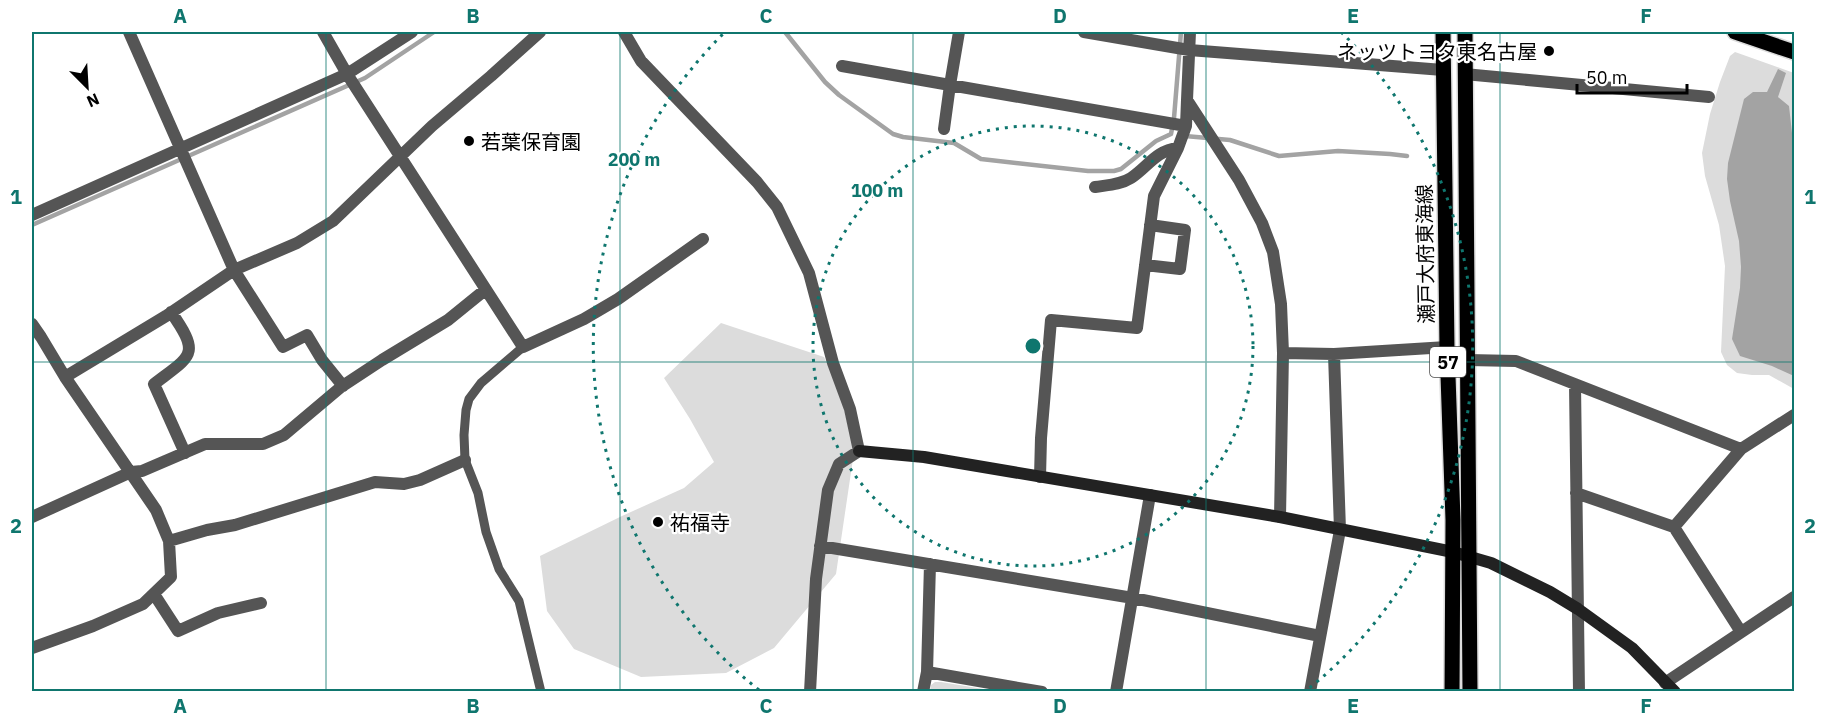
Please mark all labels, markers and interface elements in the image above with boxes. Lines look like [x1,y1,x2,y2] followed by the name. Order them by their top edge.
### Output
[173,2,187,29] text: A
[466,2,480,29] text: B
[759,2,773,29] text: C
[1053,2,1067,29] text: D
[1347,2,1359,29] text: E
[1640,2,1652,29] text: F
[1337,38,1537,65] place label: ネッツトヨタ東名古屋
[1542,44,1556,58] marker: ネッツトヨタ東名古屋
[57,57,117,117] north arrow
[1577,57,1686,95] scale bar
[1586,66,1628,89] text: 50 m
[84,89,102,112] text: N
[481,128,581,155] place label: 若葉保育園
[462,134,476,148] marker: 若葉保育園
[608,148,660,171] text: 200 m
[851,179,903,202] text: 100 m
[10,183,22,210] text: 1
[1804,183,1816,210] text: 1
[1410,184,1440,324] street label: 瀬戸大府東海線
[1023,336,1043,356] centre of rings
[1430,347,1466,377] road number: 57
[670,509,730,536] place label: 祐福寺
[10,512,22,539] text: 2
[1804,512,1816,539] text: 2
[651,515,665,529] marker: 祐福寺
[173,692,187,719] text: A
[466,692,480,719] text: B
[759,692,773,719] text: C
[1053,692,1067,719] text: D
[1347,692,1359,719] text: E
[1640,692,1652,719] text: F

